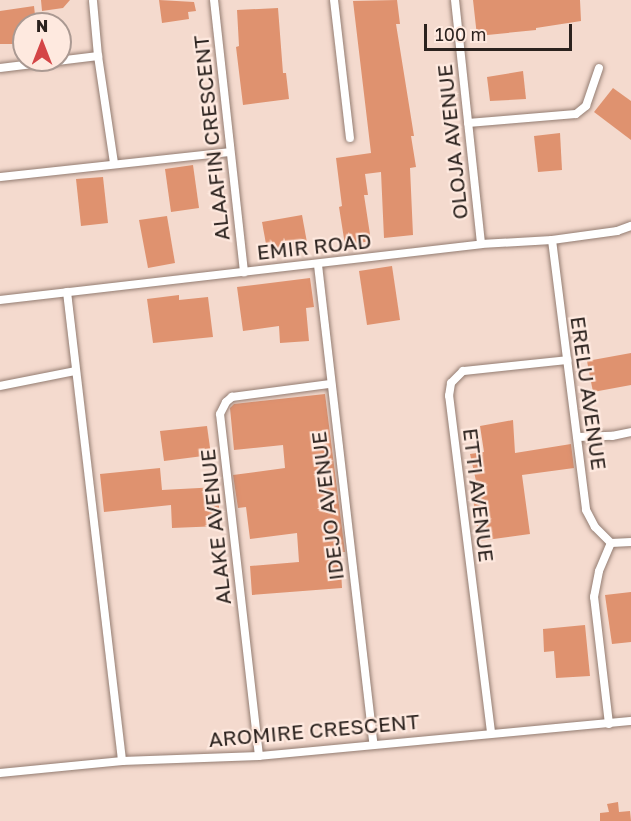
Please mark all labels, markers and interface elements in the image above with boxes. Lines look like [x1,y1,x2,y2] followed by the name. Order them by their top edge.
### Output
[12,12,72,72] north arrow
[427,12,576,50] scale bar
[36,16,48,36] text: N
[435,23,486,45] text: 100 m
[188,34,234,242] street label: ALAAFIN CRESCENT
[431,63,473,221] street label: OLOJA AVENUE
[255,227,373,265] street label: EMIR ROAD
[566,315,612,471] street label: ERELU AVENUE
[458,427,500,563] street label: ETTI AVENUE
[305,430,349,582] street label: IDEJO AVENUE
[194,448,236,606] street label: ALAKE AVENUE
[207,708,421,752] street label: AROMIRE CRESCENT

